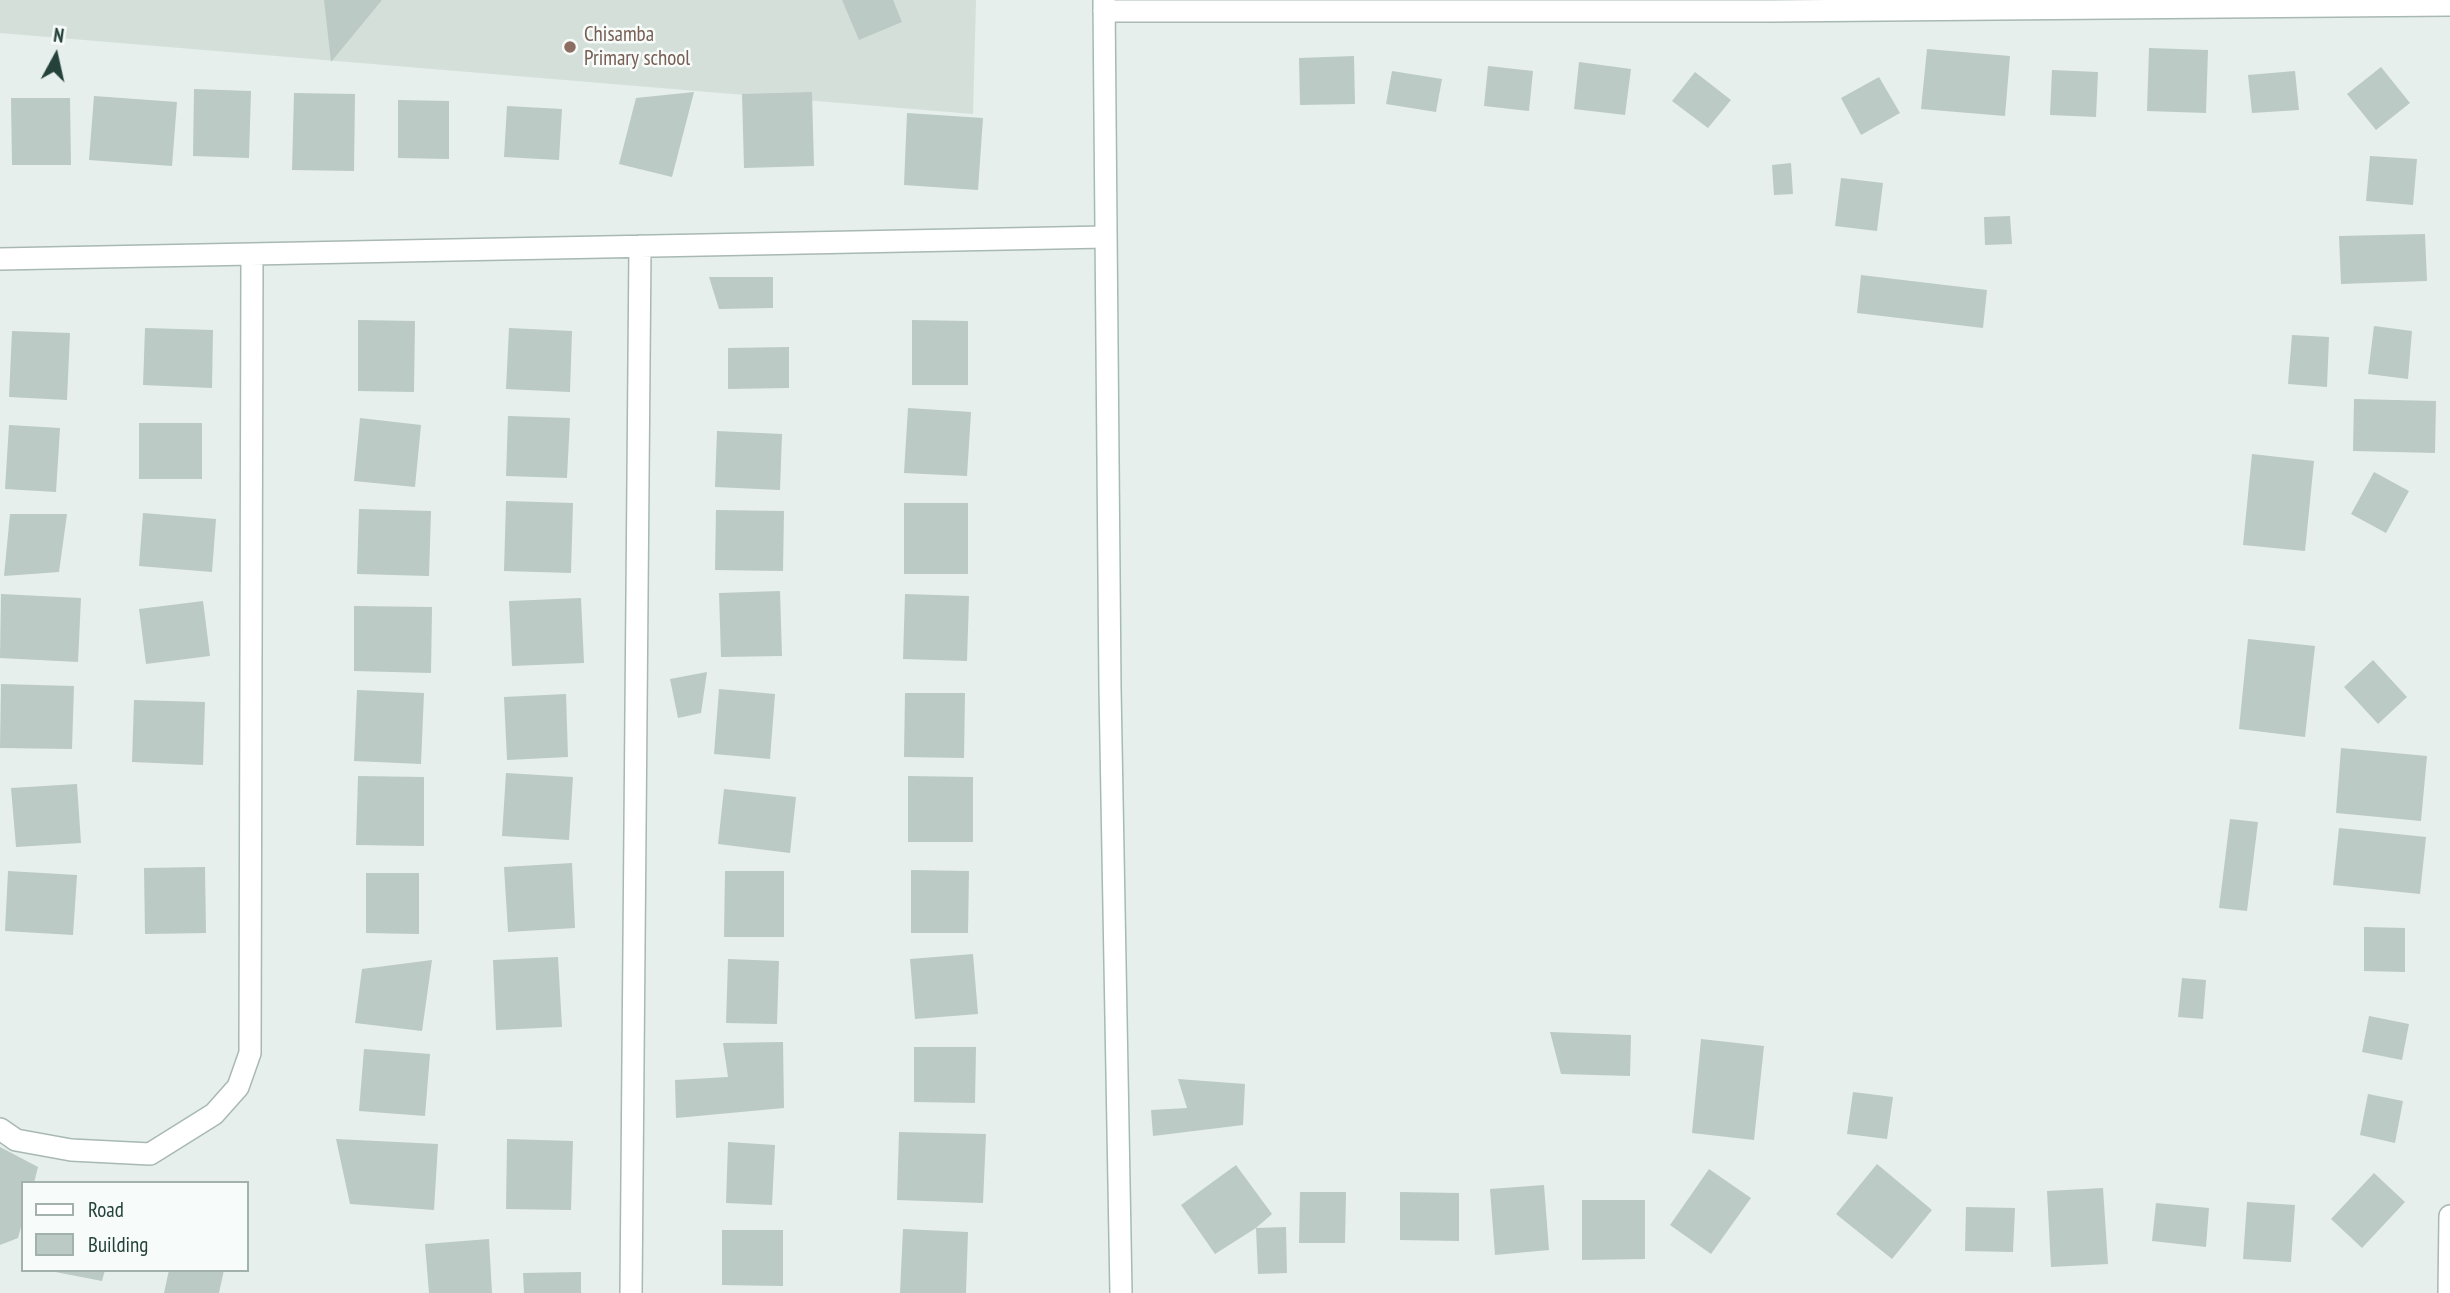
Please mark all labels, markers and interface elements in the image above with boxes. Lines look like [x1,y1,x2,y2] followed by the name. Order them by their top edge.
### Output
[21,21,91,91] north arrow
[584,22,690,72] place label: Chisamba Primary school
[52,23,66,48] text: N
[562,39,578,55] marker: Chisamba Primary school
[21,1181,248,1272] legend
[88,1196,124,1223] text: Road
[88,1231,148,1258] text: Building

